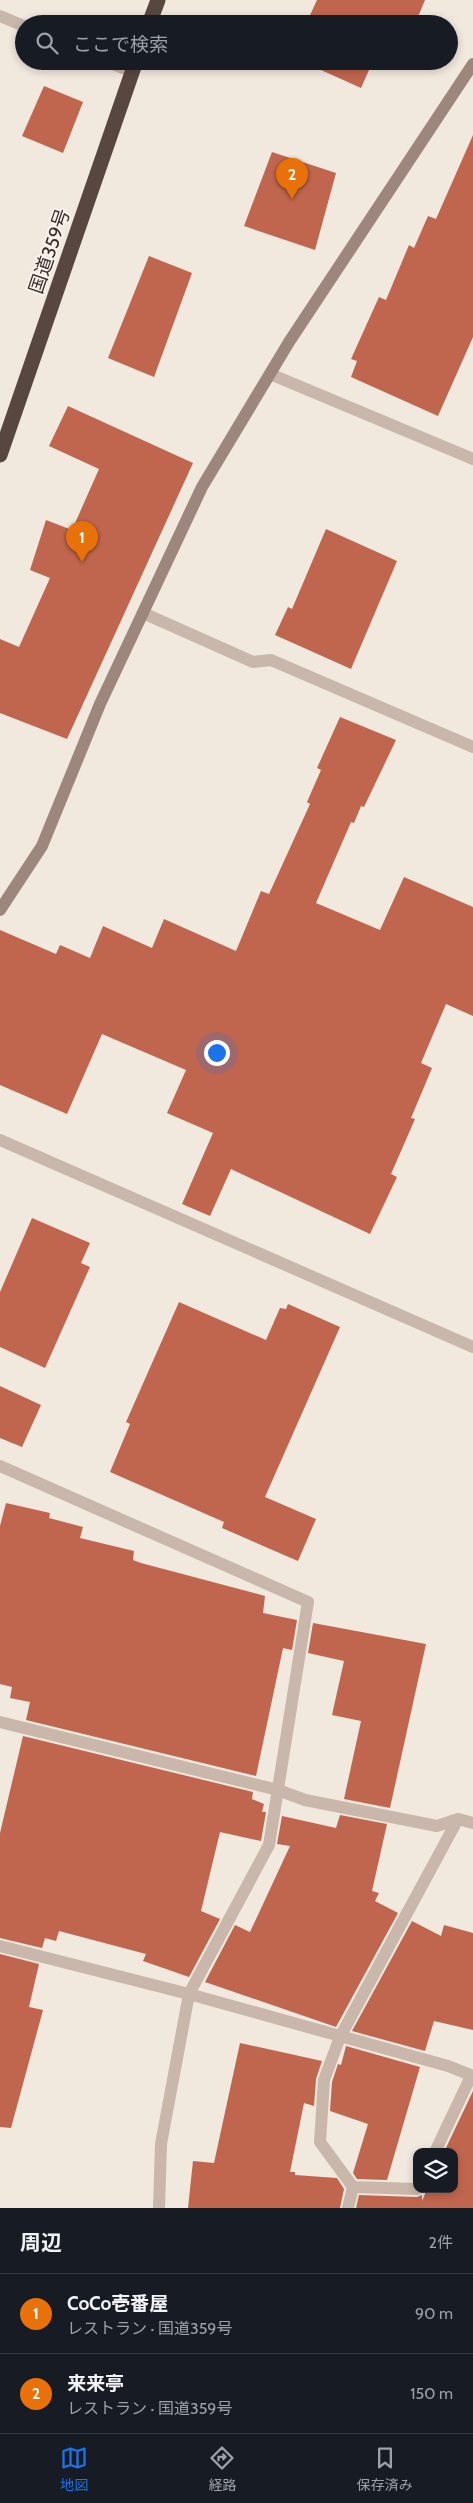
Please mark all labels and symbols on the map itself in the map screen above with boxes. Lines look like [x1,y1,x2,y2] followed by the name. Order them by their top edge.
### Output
[276,158,308,199] pin: 2
[24,206,75,297] street label: 国道359号
[66,521,98,562] pin: 1
[204,1040,230,1066] your location

